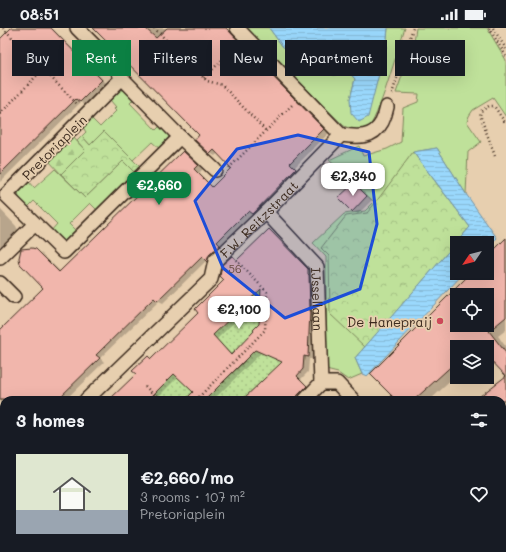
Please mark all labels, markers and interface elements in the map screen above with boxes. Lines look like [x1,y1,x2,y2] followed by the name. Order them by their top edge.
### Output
[20,4,59,24] text: 08:51
[12,40,64,76] chip: Buy
[72,40,131,76] chip: Rent
[139,40,212,76] chip: Filters
[220,40,277,76] chip: New
[285,40,387,76] chip: Apartment
[395,40,465,76] chip: House
[18,111,90,183] street label: Pretoriaplein
[320,163,386,197] pin: €2,340
[330,167,376,184] text: €2,340
[126,172,192,206] pin: €2,660
[136,176,182,193] text: €2,660
[216,176,301,261] street label: F.W. Reitzstraat
[450,236,494,280] north arrow
[450,236,494,384] map controls
[228,261,242,276] house number: 56
[309,267,328,331] street label: IJssellaan
[450,288,494,332] button: locate
[206,296,272,330] pin: €2,100
[217,300,261,317] text: €2,100
[347,313,432,330] place label: De Hanepraij
[435,316,445,326] marker: De Hanepraij
[450,340,494,384] button: layers
[16,409,85,431] text: 3 homes
[468,409,490,431] icon: filters
[140,466,234,488] text: €2,660/mo
[48,470,96,518] icon: home
[468,483,490,505] icon: heart
[140,488,245,505] text: 3 rooms · 107 m²
[140,505,225,522] text: Pretoriaplein

